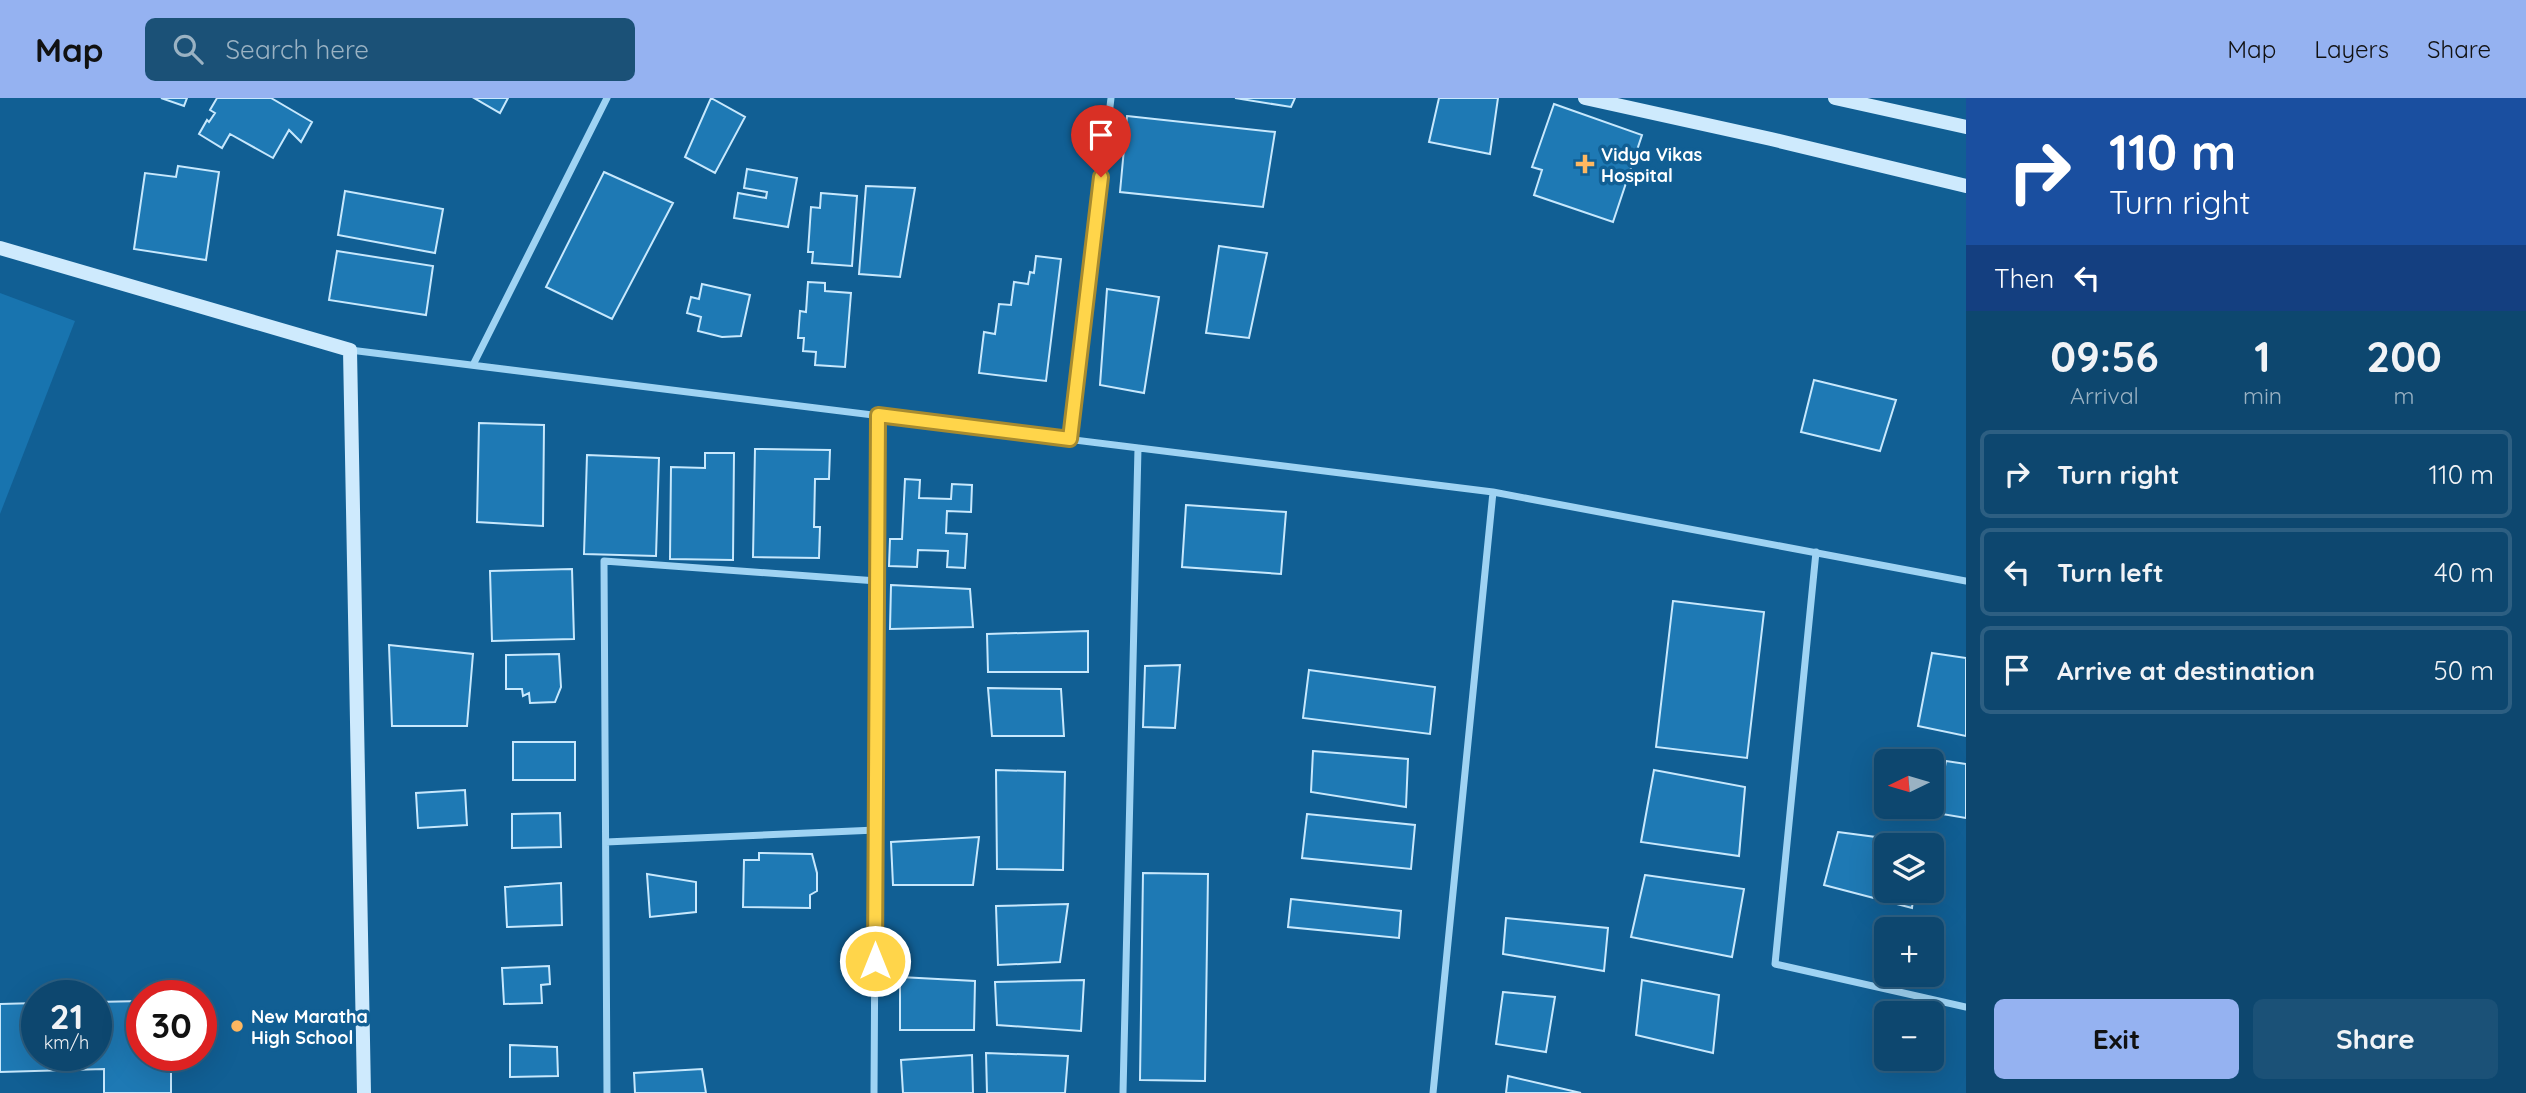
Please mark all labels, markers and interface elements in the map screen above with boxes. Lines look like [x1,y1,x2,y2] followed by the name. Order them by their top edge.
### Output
[145,18,635,81] search box
[35,29,103,70] text: Map
[169,30,207,68] icon: search
[225,33,369,66] text: Search here
[2227,34,2276,64] text: Map
[2314,34,2389,64] text: Layers
[2427,34,2491,64] text: Share
[1071,105,1131,177] pin
[1082,116,1120,154] icon: arrive
[2109,121,2236,182] text: 110 m
[1994,126,2085,217] icon: right
[1601,143,1703,187] place label: Vidya Vikas Hospital
[1575,154,1595,174] marker: Vidya Vikas Hospital
[2109,182,2250,222] text: Turn right
[2068,259,2106,297] icon: left
[1994,262,2054,295] text: Then
[2050,330,2159,383] text: 09:56
[2254,330,2271,383] text: 1
[2366,330,2442,383] text: 200
[2070,381,2139,410] text: Arrival
[2243,381,2282,410] text: min
[2394,381,2415,410] text: m
[1998,455,2036,493] icon: right
[2057,458,2179,491] text: Turn right
[2428,458,2494,491] text: 110 m
[1998,553,2036,591] icon: left
[2057,556,2164,589] text: Turn left
[2434,556,2494,589] text: 40 m
[1998,651,2036,689] icon: arrive
[2057,654,2315,687] text: Arrive at destination
[2434,654,2494,687] text: 50 m
[1874,749,1944,819] north arrow
[1874,749,1944,1071] map controls
[1874,833,1944,903] button: layers
[1874,917,1944,987] button: +
[838,924,912,998] position arrow
[126,980,217,1071] speed limit sign: 30
[50,994,83,1038] text: 21
[1994,999,2239,1079] button: Exit
[2253,999,2498,1079] button: Share
[1874,1001,1944,1071] button: −
[251,1005,368,1049] place label: New Maratha High School
[229,1018,245,1034] marker: New Maratha High School
[44,1031,89,1054] text: km/h

